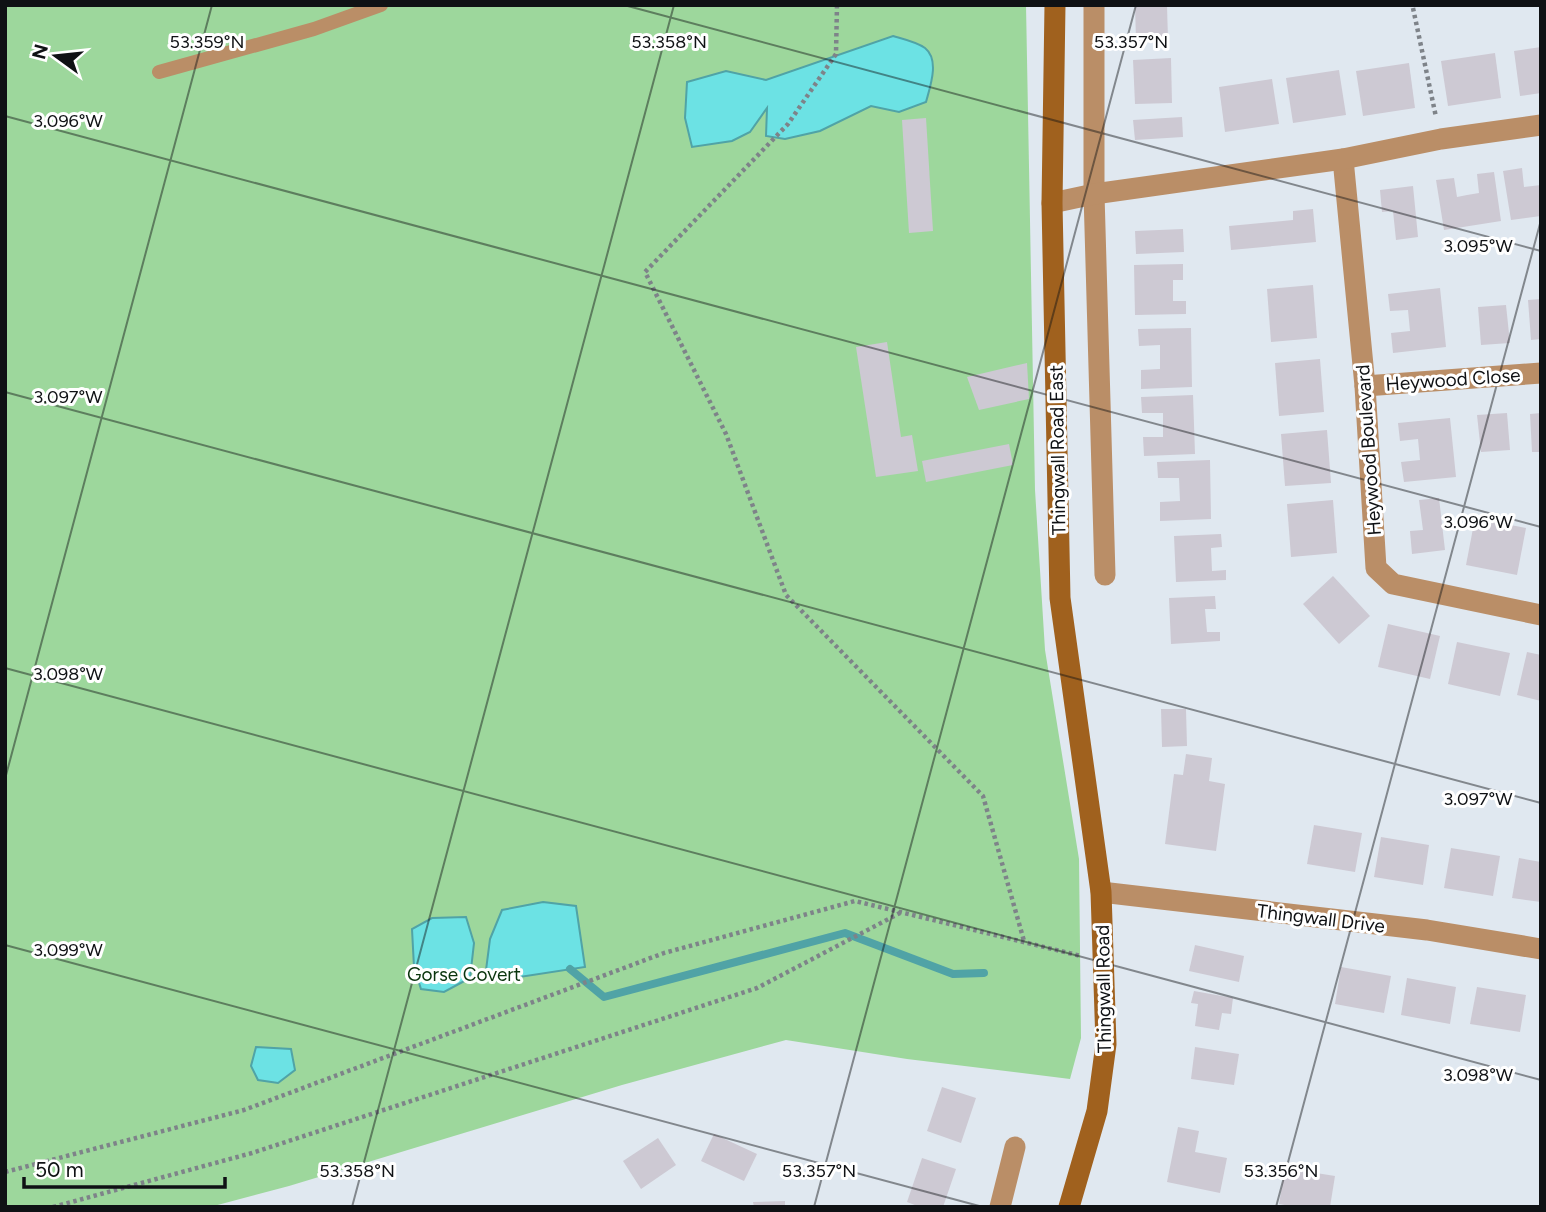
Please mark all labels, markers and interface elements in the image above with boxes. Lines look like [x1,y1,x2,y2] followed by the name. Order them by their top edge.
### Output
[21,21,91,91] north arrow
[170,31,244,53] text: 53.359°N
[631,31,707,53] text: 53.358°N
[1094,31,1168,53] text: 53.357°N
[27,42,53,62] text: N
[33,110,103,132] text: 3.096°W
[1443,235,1513,257] text: 3.095°W
[1385,363,1521,396] street label: Heywood Close
[1351,364,1386,536] street label: Heywood Boulevard
[1045,365,1070,535] street label: Thingwall Road East
[34,386,103,408] text: 3.097°W
[1443,511,1513,533] text: 3.096°W
[33,663,104,685] text: 3.098°W
[1444,788,1513,810] text: 3.097°W
[1256,899,1386,938] street label: Thingwall Drive
[1091,925,1116,1053] street label: Thingwall Road
[33,939,103,961] text: 3.099°W
[407,963,521,986] park label: Gorse Covert
[1443,1064,1514,1086] text: 3.098°W
[24,1146,226,1190] scale bar
[35,1157,84,1182] text: 50 m
[319,1160,395,1182] text: 53.358°N
[782,1160,856,1182] text: 53.357°N
[1244,1160,1318,1182] text: 53.356°N

